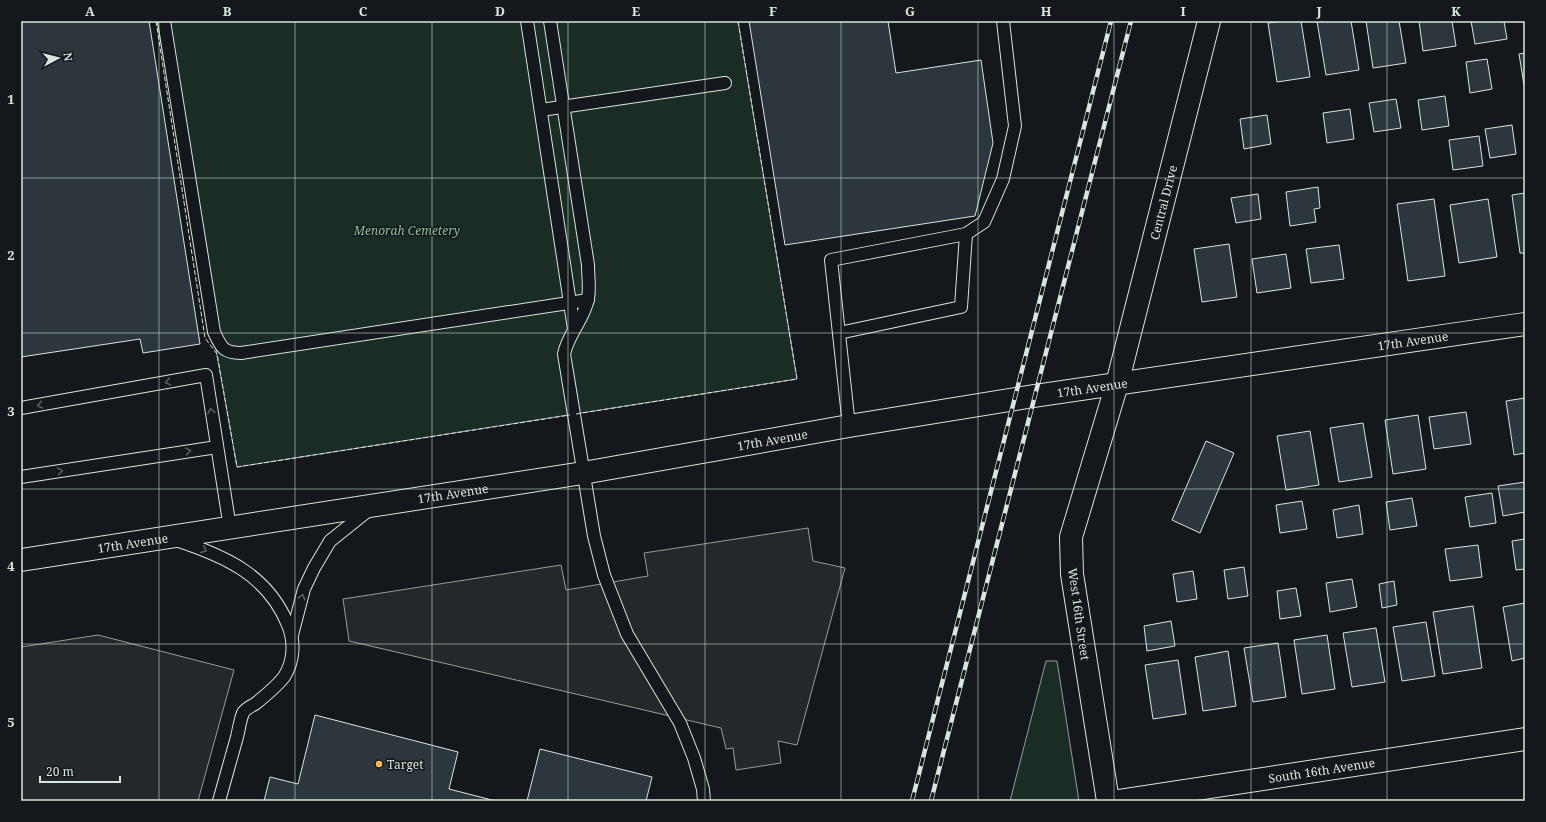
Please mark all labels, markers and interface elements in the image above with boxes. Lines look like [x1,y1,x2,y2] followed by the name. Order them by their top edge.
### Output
[85,2,95,20] text: A
[223,2,232,20] text: B
[359,2,368,20] text: C
[495,2,505,20] text: D
[632,2,641,20] text: E
[769,2,777,20] text: F
[905,2,915,20] text: G
[1041,2,1052,20] text: H
[1180,2,1186,20] text: I
[1315,2,1322,20] text: J
[1451,2,1461,20] text: K
[38,38,78,78] north arrow
[60,52,76,62] text: N
[7,90,15,108] text: 1
[1145,163,1181,241] street label: Central Drive
[353,222,460,239] park label: Menorah Cemetery
[7,246,15,264] text: 2
[1376,327,1449,354] street label: 17th Avenue
[1056,374,1129,401] street label: 17th Avenue
[164,377,171,386] one-way arrow
[37,400,43,409] one-way arrow
[7,402,15,420] text: 3
[208,408,216,414] one-way arrow
[736,425,809,454] street label: 17th Avenue
[185,447,191,456] one-way arrow
[56,467,63,476] one-way arrow
[416,479,489,507] street label: 17th Avenue
[96,529,169,557] street label: 17th Avenue
[200,545,208,553] one-way arrow
[7,557,15,575] text: 4
[1064,567,1094,661] street label: West 16th Street
[297,594,306,601] one-way arrow
[7,713,15,731] text: 5
[1267,753,1376,786] street label: South 16th Avenue
[387,756,424,773] place label: Target
[40,758,120,784] scale bar
[374,759,384,769] marker: Target
[46,763,74,780] text: 20 m

